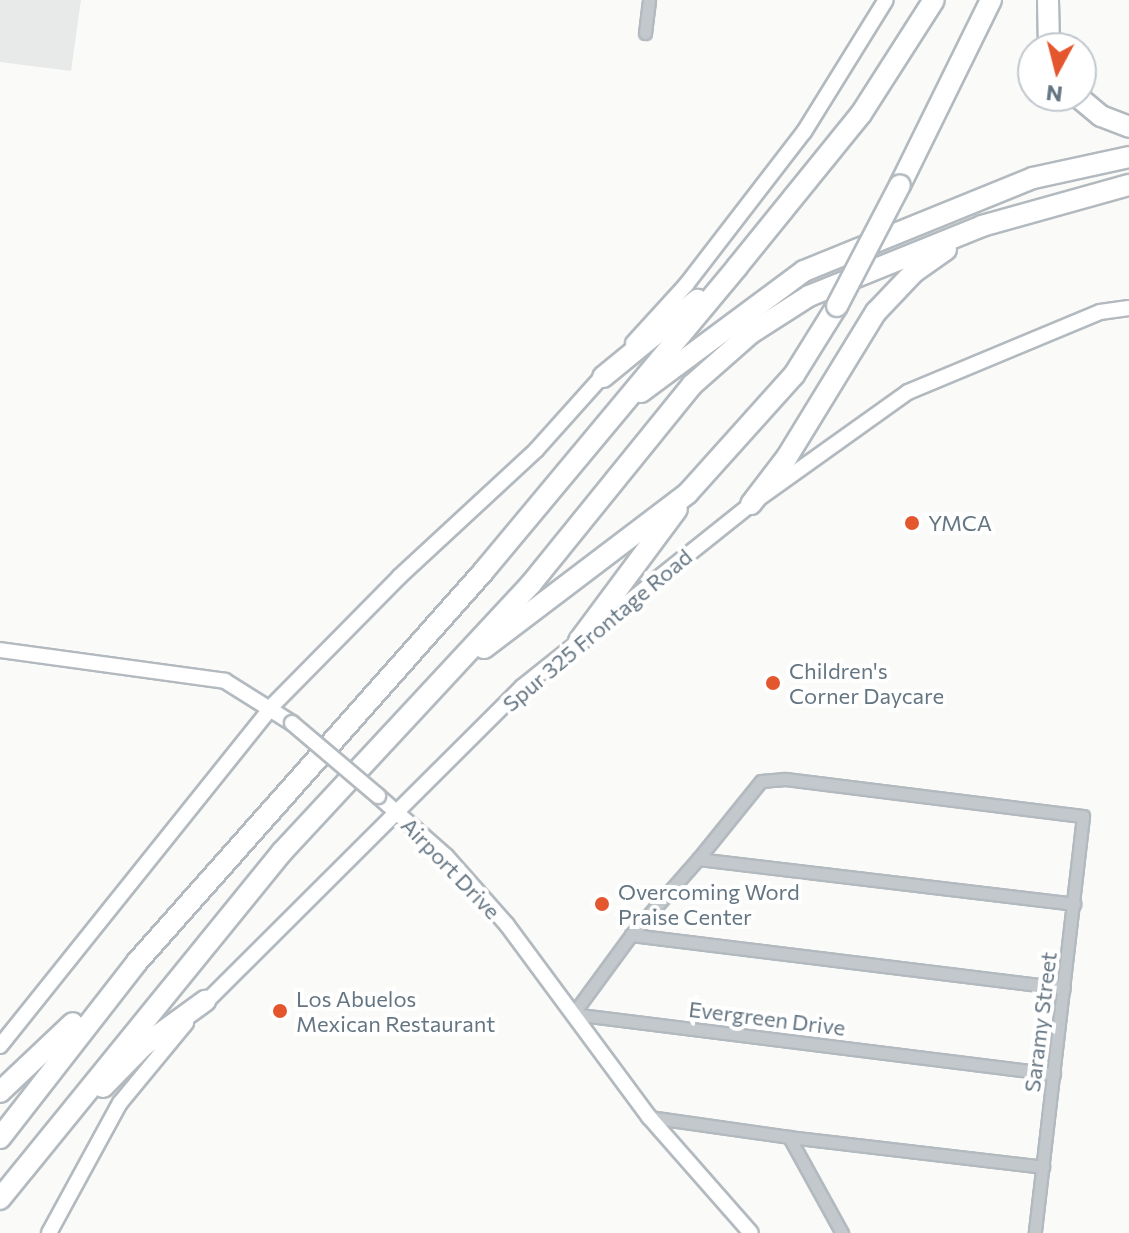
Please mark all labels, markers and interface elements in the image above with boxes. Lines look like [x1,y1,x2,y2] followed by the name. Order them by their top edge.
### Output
[1017,32,1097,112] north arrow
[1044,80,1064,109] text: N
[928,510,992,536] place label: YMCA
[903,514,921,532] marker: YMCA
[497,543,697,717] street label: Spur 325 Frontage Road
[789,657,944,708] place label: Children's Corner Daycare
[764,674,782,692] marker: Children's Corner Daycare
[396,812,506,924] street label: Airport Drive
[618,878,800,930] place label: Overcoming Word Praise Center
[593,895,611,913] marker: Overcoming Word Praise Center
[1018,950,1062,1094] street label: Saramy Street
[296,985,495,1036] place label: Los Abuelos Mexican Restaurant
[687,995,847,1041] street label: Evergreen Drive
[271,1002,289,1020] marker: Los Abuelos Mexican Restaurant

